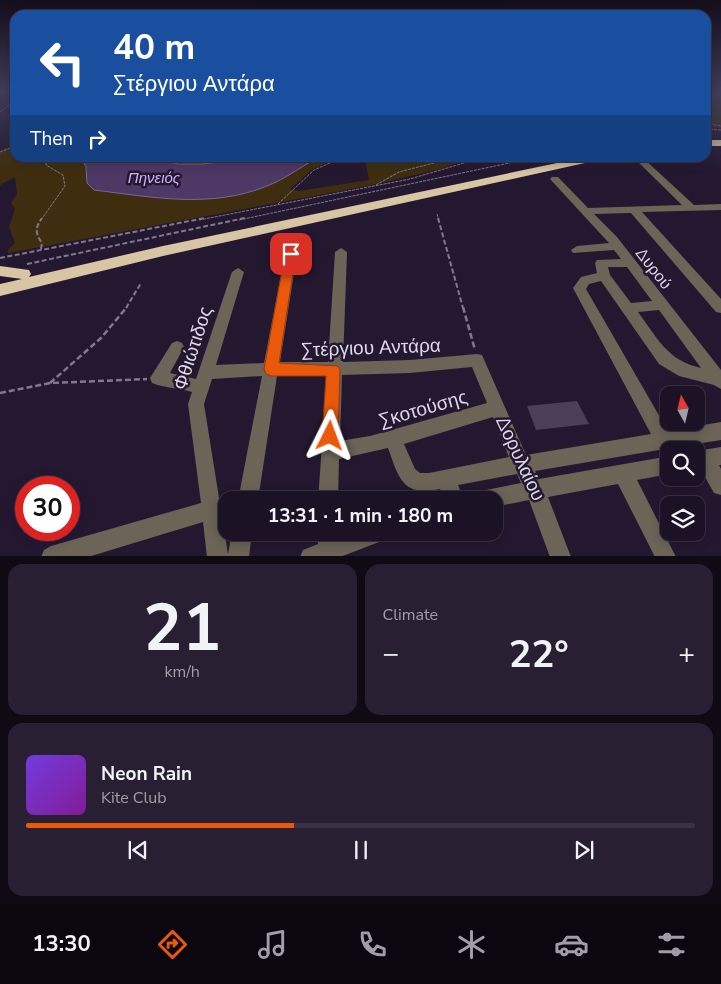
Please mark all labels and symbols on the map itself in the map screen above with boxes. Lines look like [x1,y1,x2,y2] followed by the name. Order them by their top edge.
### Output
[128,168,181,188] water label: Πηνειός
[270,233,312,275] pin
[630,243,676,294] street label: Δυρού
[167,303,219,393] street label: Φθιώτιδος
[301,333,441,363] street label: Στέργιου Αντάρα
[376,384,470,434] street label: Σκοτούσης
[660,386,705,431] north arrow
[303,409,355,461] position arrow
[489,412,551,505] street label: Δορυλαίου
[15,476,80,541] speed limit sign: 30

